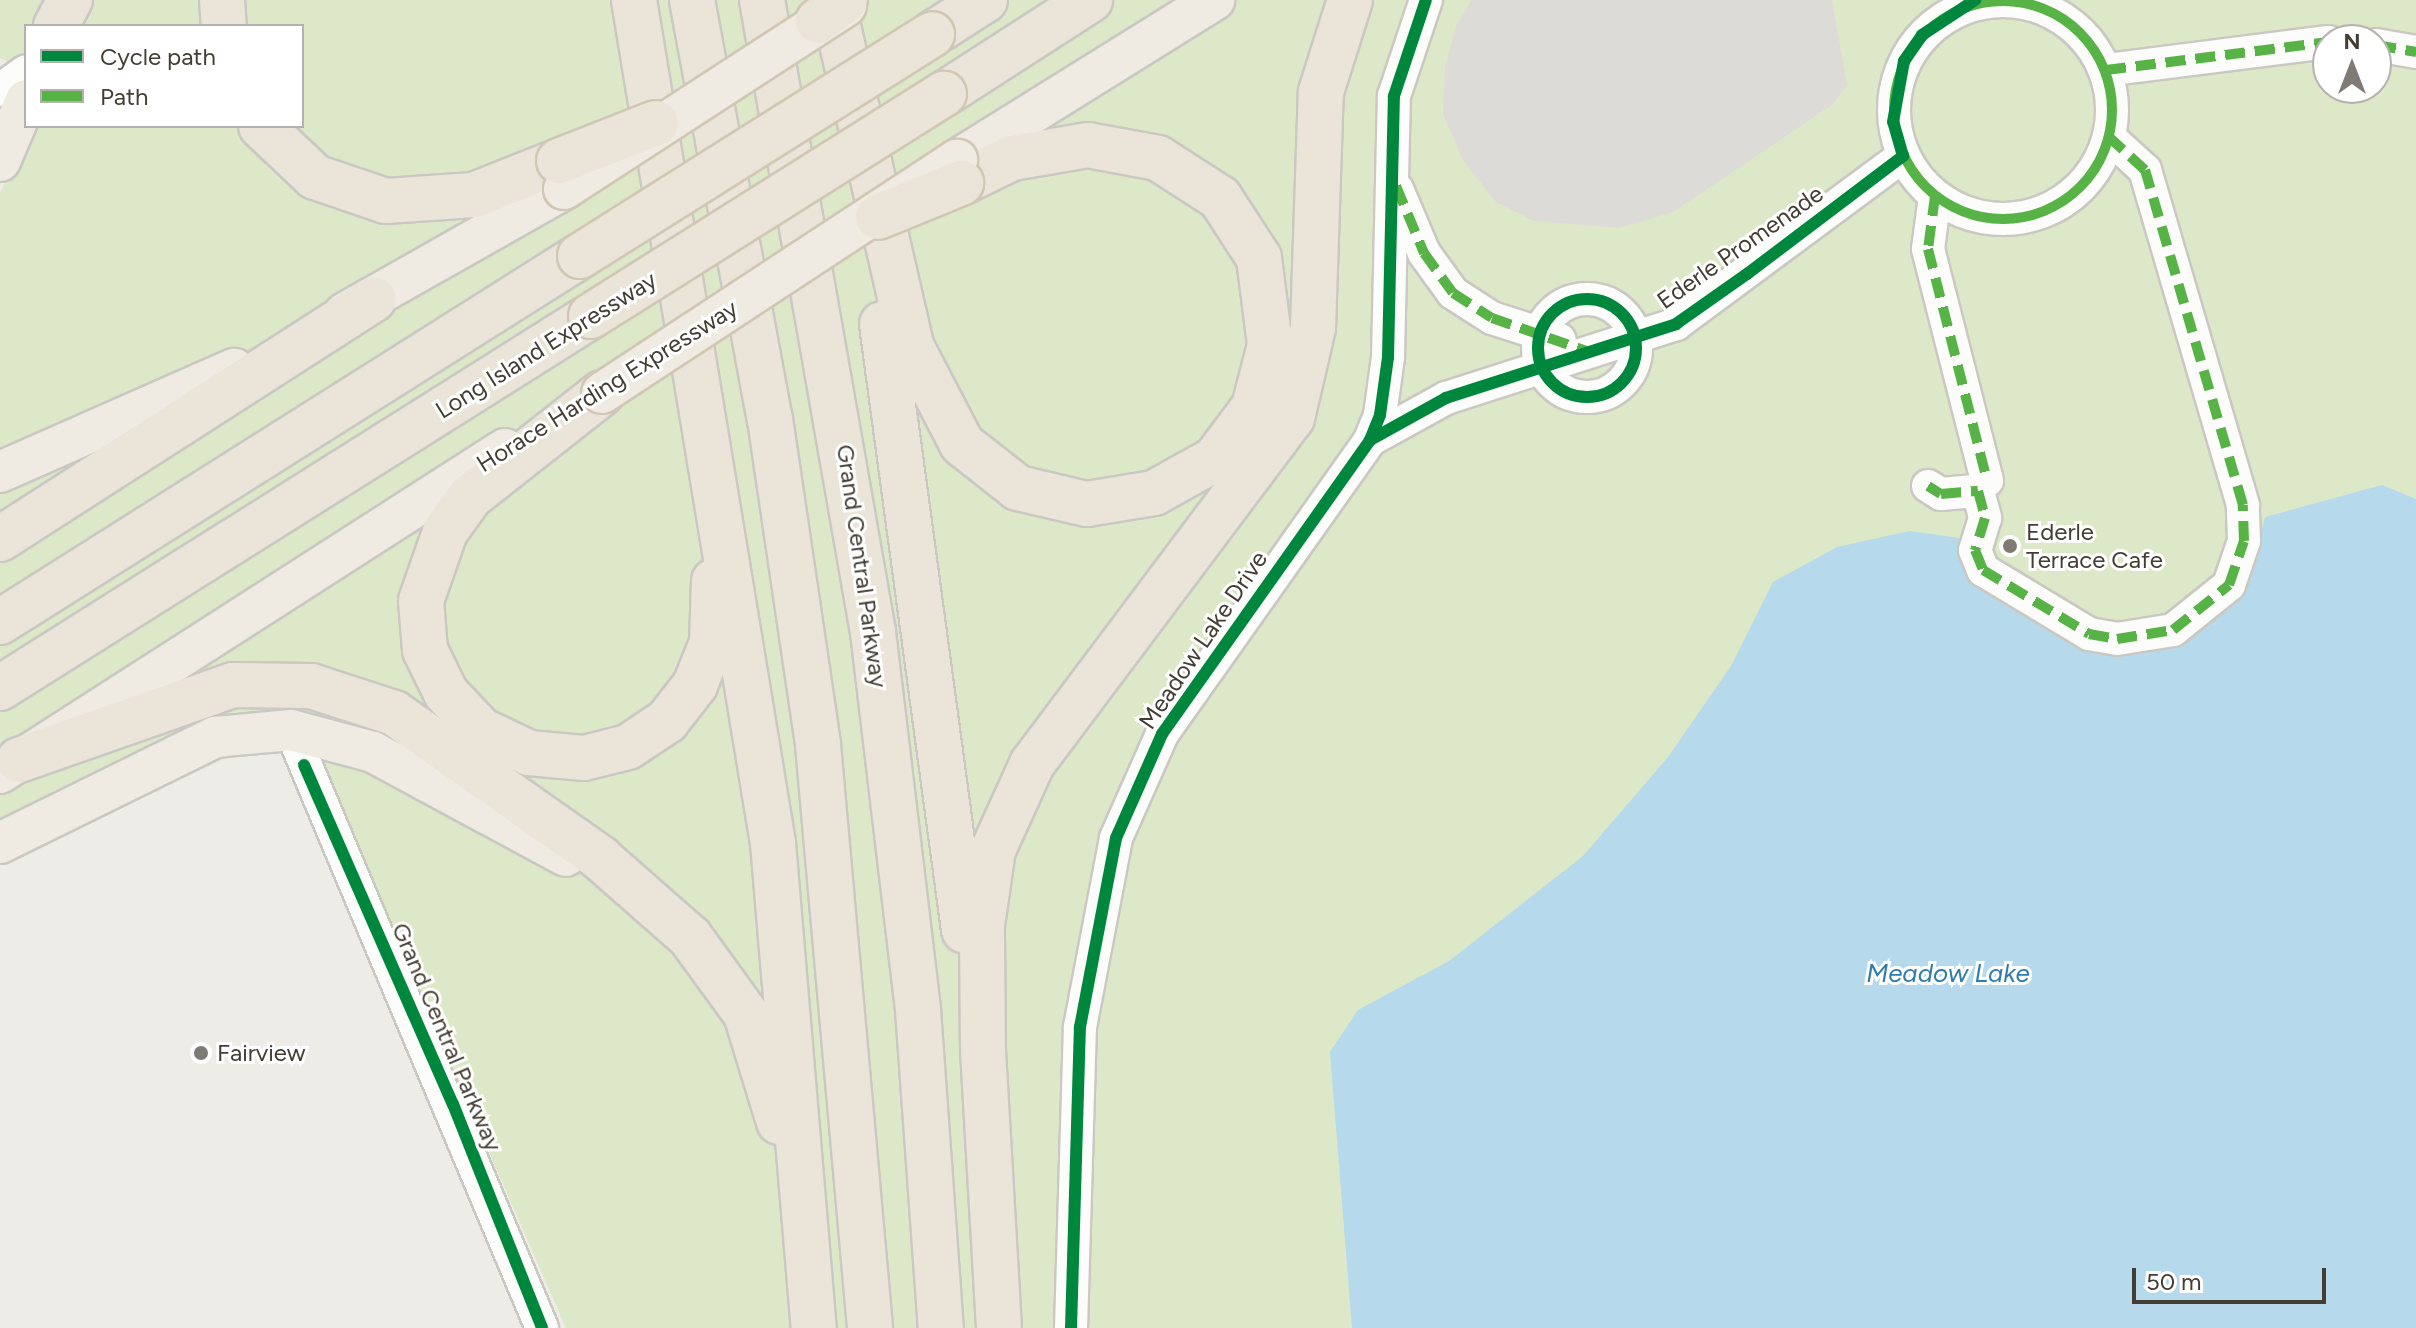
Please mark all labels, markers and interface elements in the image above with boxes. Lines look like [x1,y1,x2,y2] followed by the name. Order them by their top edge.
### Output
[24,24,304,128] legend
[2312,24,2392,104] north arrow
[2343,28,2361,55] text: N
[100,42,216,71] text: Cycle path
[100,82,148,111] text: Path
[1651,179,1829,315] street label: Ederle Promenade
[430,265,662,425] street label: Long Island Expressway
[471,294,743,478] street label: Horace Harding Expressway
[831,443,893,689] street label: Grand Central Parkway
[2026,518,2163,574] place label: Ederle Terrace Cafe
[2001,537,2019,555] marker: Ederle Terrace Cafe
[1133,545,1273,735] street label: Meadow Lake Drive
[386,918,508,1156] street label: Grand Central Parkway
[1866,958,2030,990] water label: Meadow Lake
[217,1039,305,1067] place label: Fairview
[192,1044,210,1062] marker: Fairview
[2136,1252,2330,1302] scale bar
[2146,1267,2202,1296] text: 50 m

